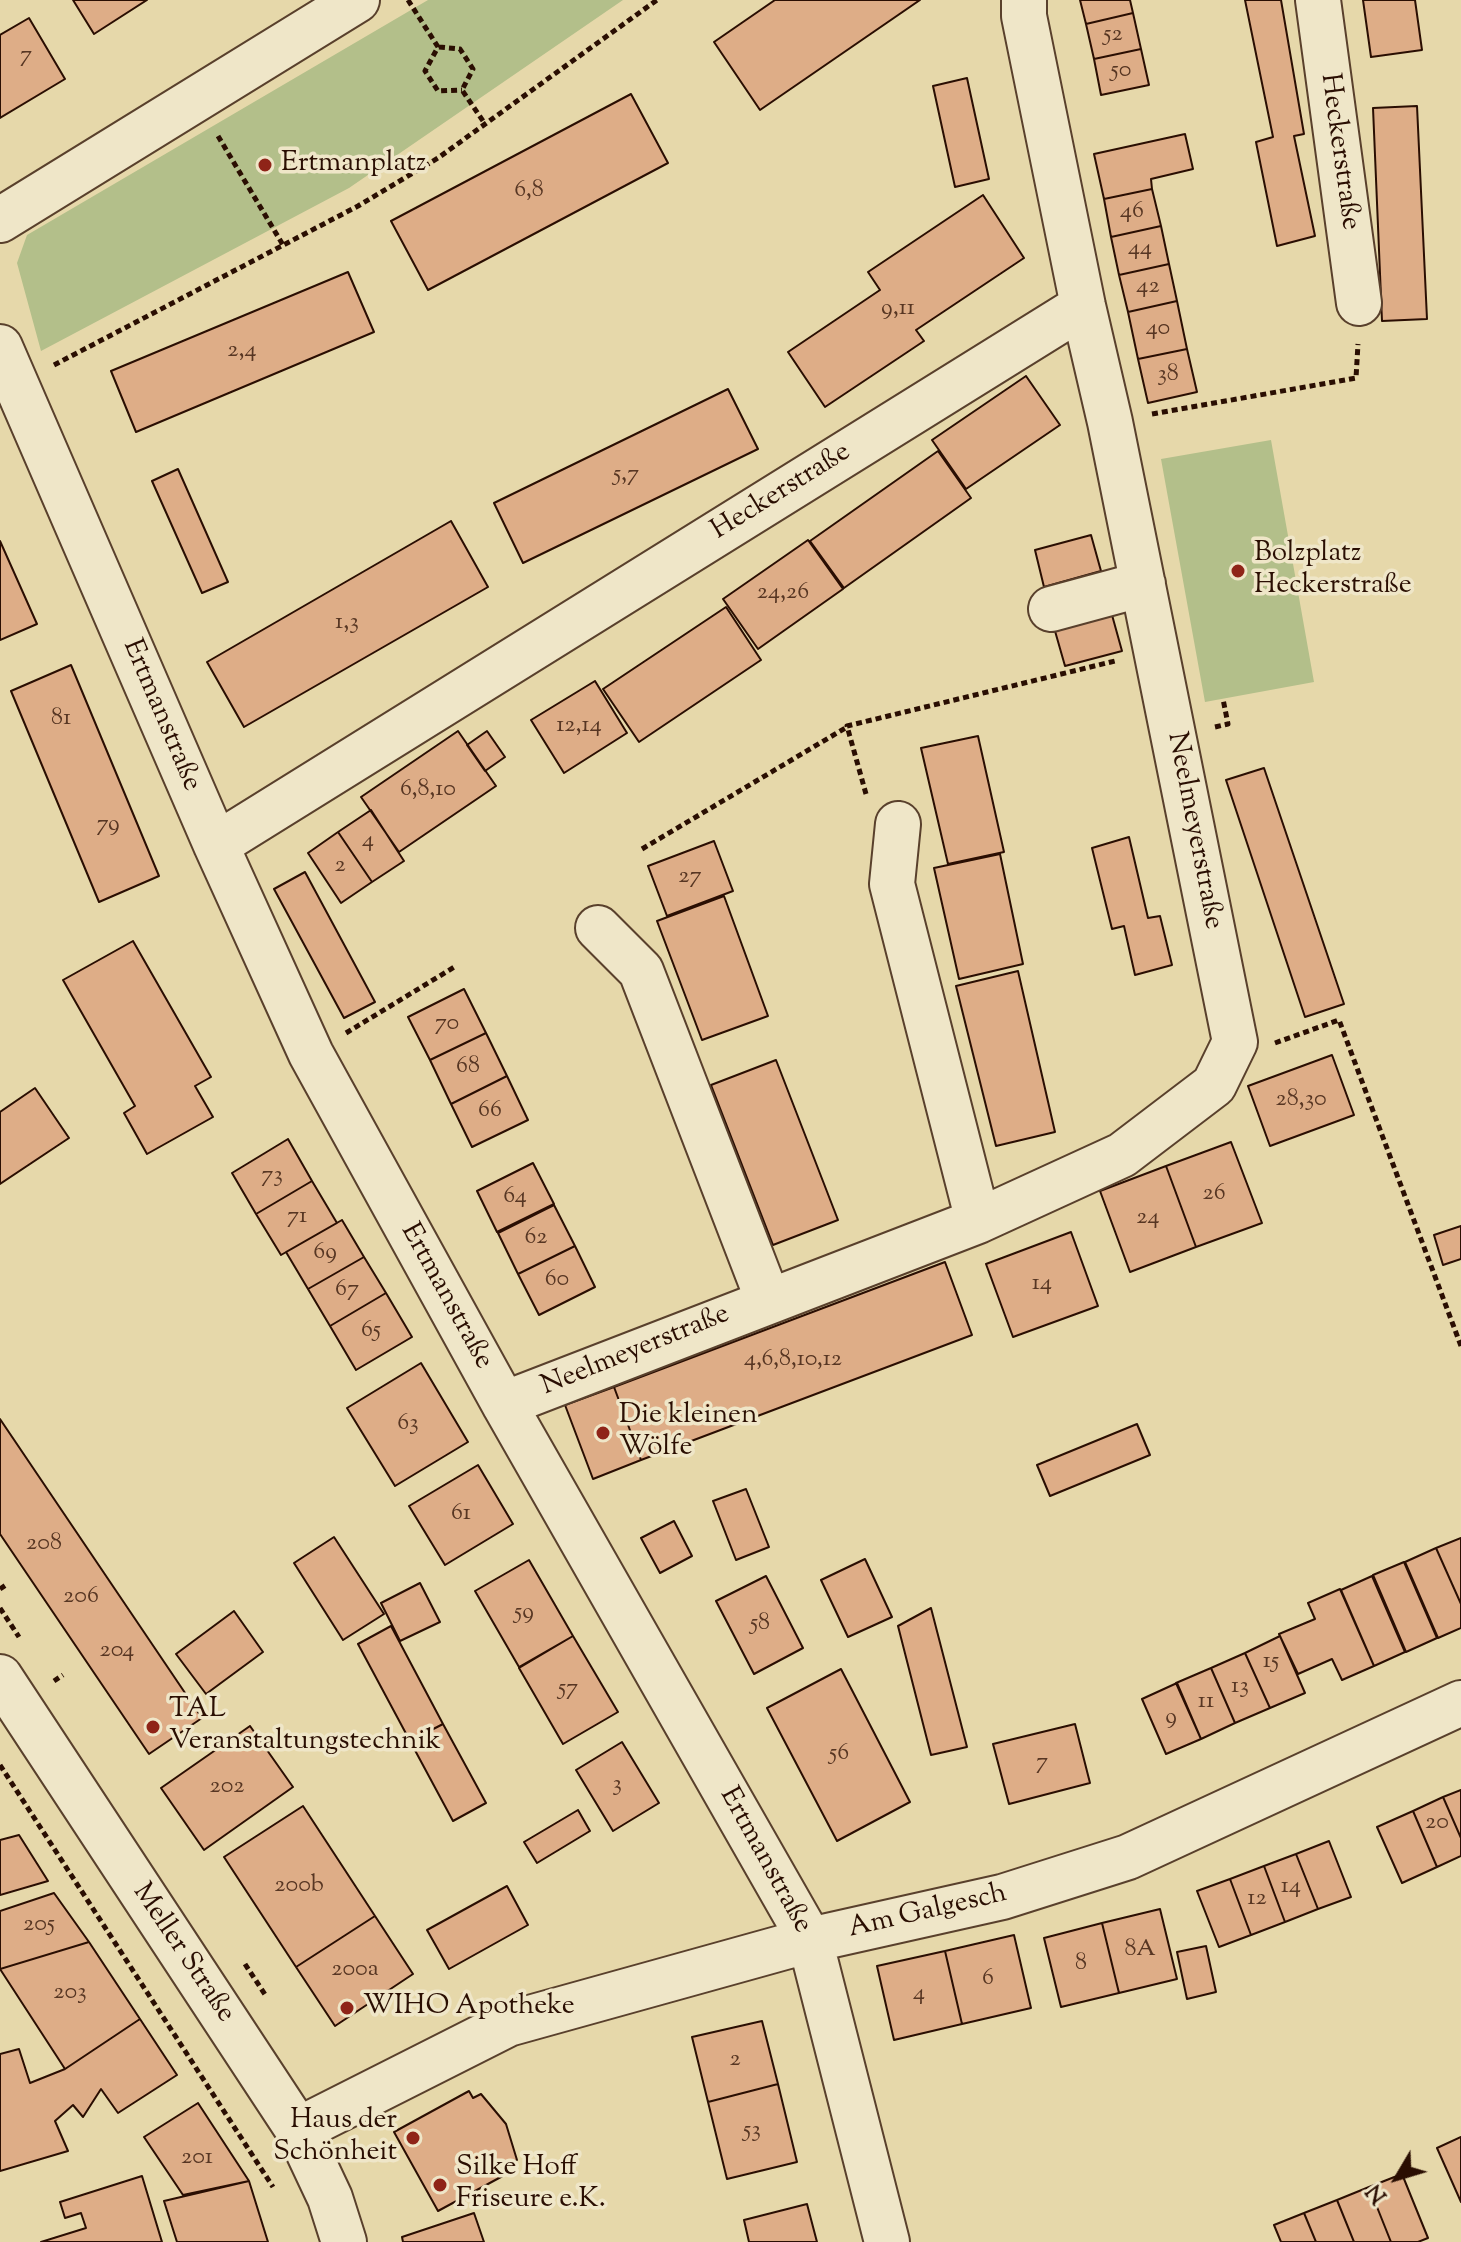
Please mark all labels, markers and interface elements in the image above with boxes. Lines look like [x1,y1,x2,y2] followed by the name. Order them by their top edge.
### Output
[1103,22,1123,50] house number: 52
[20,43,32,71] house number: 7
[1111,58,1131,86] house number: 50
[1310,72,1366,232] street label: Heckerstraße
[281,148,426,182] place label: Ertmanplatz
[256,156,274,174] marker: Ertmanplatz
[514,178,544,206] house number: 6,8
[1120,199,1144,227] house number: 46
[1128,236,1152,264] house number: 44
[1136,274,1160,302] house number: 42
[881,296,915,324] house number: 9,11
[1146,316,1170,344] house number: 40
[227,338,257,366] house number: 2,4
[1157,362,1179,390] house number: 38
[706,437,858,549] street label: Heckerstraße
[613,462,639,490] house number: 5,7
[1254,538,1412,604] place label: Bolzplatz Heckerstraße
[1229,562,1247,580] marker: Bolzplatz Heckerstraße
[757,580,809,608] house number: 24,26
[335,610,359,638] house number: 1,3
[113,635,207,797] street label: Ertmanstraße
[51,706,71,734] house number: 81
[556,713,602,741] house number: 12,14
[1157,730,1229,932] street label: Neelmeyerstraße
[400,777,456,805] house number: 6,8,10
[96,812,120,840] house number: 79
[362,828,374,856] house number: 4
[334,853,346,881] house number: 2
[678,864,702,892] house number: 27
[435,1011,459,1039] house number: 70
[456,1054,480,1082] house number: 68
[1275,1087,1327,1115] house number: 28,30
[478,1098,502,1126] house number: 66
[261,1163,283,1191] house number: 73
[1202,1181,1226,1209] house number: 26
[503,1184,527,1212] house number: 64
[287,1204,307,1232] house number: 71
[1136,1205,1160,1233] house number: 24
[391,1218,499,1376] street label: Ertmanstraße
[525,1225,547,1253] house number: 62
[313,1240,337,1268] house number: 69
[545,1267,569,1295] house number: 60
[1032,1271,1052,1299] house number: 14
[335,1277,359,1305] house number: 67
[537,1299,735,1405] street label: Neelmeyerstraße
[361,1318,381,1346] house number: 65
[744,1347,842,1375] house number: 4,6,8,10,12
[619,1400,758,1466] place label: Die kleinen Wölfe
[397,1411,419,1439] house number: 63
[594,1424,612,1442] marker: Die kleinen Wölfe
[451,1501,471,1529] house number: 61
[26,1531,62,1559] house number: 208
[63,1584,99,1612] house number: 206
[514,1600,534,1628] house number: 59
[750,1611,770,1639] house number: 58
[100,1638,134,1666] house number: 204
[1263,1649,1279,1677] house number: 15
[1231,1674,1249,1702] house number: 13
[558,1676,578,1704] house number: 57
[1198,1689,1214,1717] house number: 11
[169,1694,441,1760] place label: TAL Veranstaltungstechnik
[1165,1705,1177,1733] house number: 9
[144,1718,162,1736] marker: TAL Veranstaltungstechnik
[829,1741,849,1769] house number: 56
[1036,1750,1048,1778] house number: 7
[612,1772,622,1800] house number: 3
[210,1774,244,1802] house number: 202
[710,1782,818,1940] street label: Ertmanstraße
[1425,1810,1449,1838] house number: 20
[274,1873,324,1901] house number: 200b
[1281,1874,1301,1902] house number: 14
[123,1878,241,2030] street label: Meller Straße
[845,1878,1011,1948] street label: Am Galgesch
[1247,1886,1267,1914] house number: 12
[23,1912,55,1940] house number: 205
[1124,1937,1156,1965] house number: 8A
[1075,1951,1087,1979] house number: 8
[331,1957,379,1985] house number: 200a
[982,1966,994,1994] house number: 6
[53,1980,87,2008] house number: 203
[913,1981,925,2009] house number: 4
[363,1991,575,2025] place label: WIHO Apotheke
[338,1999,356,2017] marker: WIHO Apotheke
[729,2047,741,2075] house number: 2
[273,2105,397,2171] place label: Haus der Schönheit
[743,2118,761,2146] house number: 53
[404,2129,422,2147] marker: Haus der Schönheit
[1357,2138,1437,2218] north arrow
[181,2145,213,2173] house number: 201
[456,2152,606,2218] place label: Silke Hoff Friseure e.K.
[431,2176,449,2194] marker: Silke Hoff Friseure e.K.
[1360,2176,1396,2210] text: N

